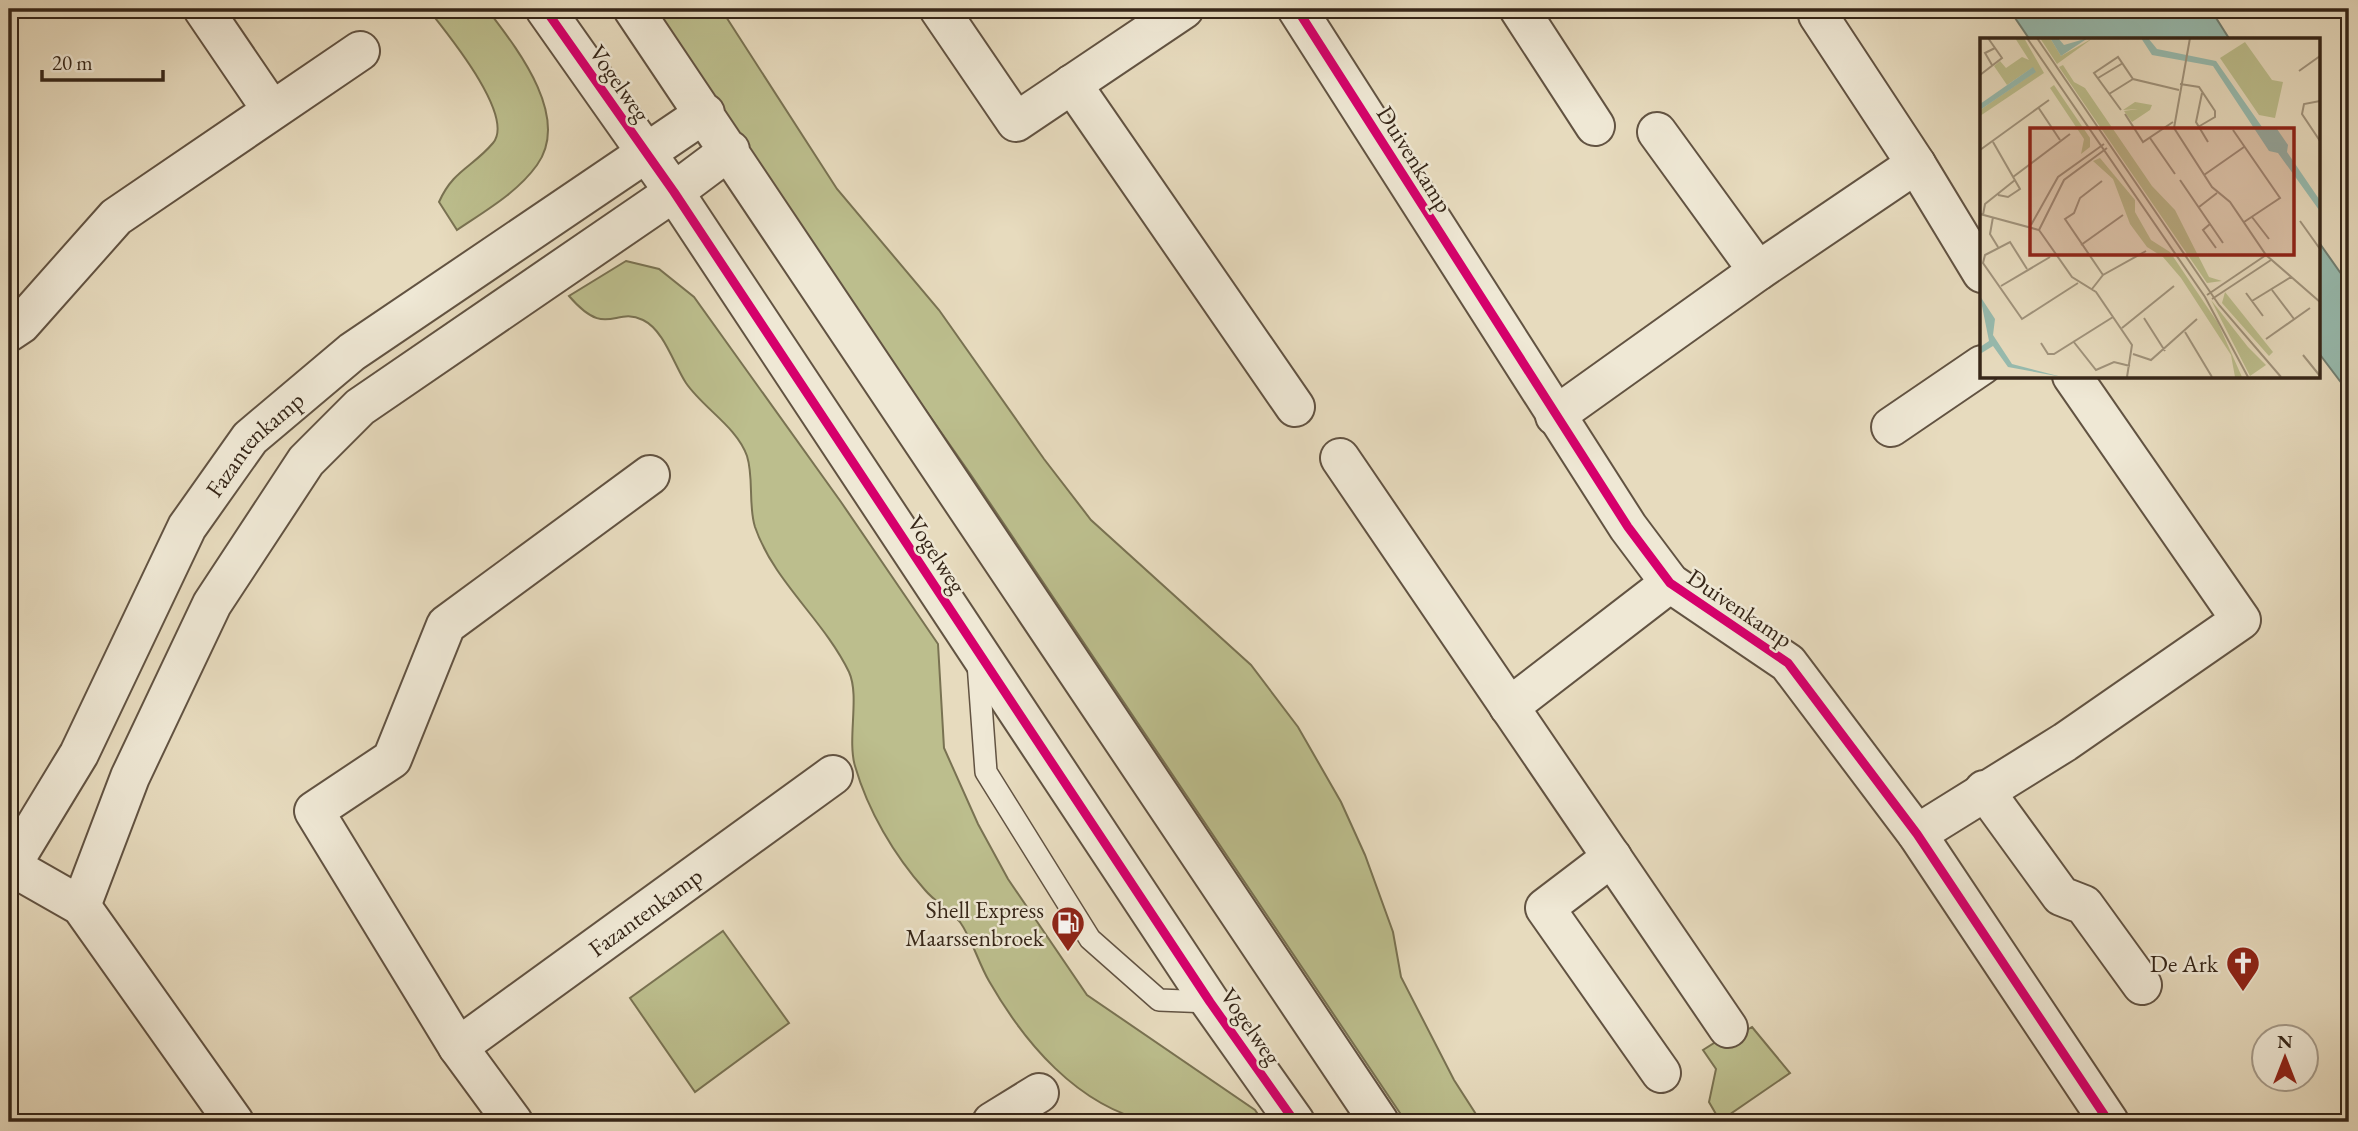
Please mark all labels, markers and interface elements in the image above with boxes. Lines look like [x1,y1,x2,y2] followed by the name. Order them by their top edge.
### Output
[42,38,163,82] scale bar
[1980,38,2320,378] inset map
[582,39,658,128] street label: Vogelweg
[52,49,93,76] text: 20 m
[1370,100,1460,218] street label: Duivenkamp
[198,384,310,503] street label: Fazantenkamp
[900,509,974,599] street label: Vogelweg
[1681,561,1799,655] street label: Duivenkamp
[582,860,708,963] street label: Fazantenkamp
[905,894,1045,953] place label: Shell Express Maarssenbroek
[1049,904,1087,953] fuel station icon: Shell Express Maarssenbroek
[2224,944,2262,993] church icon: De Ark
[2150,948,2219,979] place label: De Ark
[1213,982,1289,1071] street label: Vogelweg
[2250,1023,2320,1092] north arrow
[2277,1029,2293,1054] text: N

